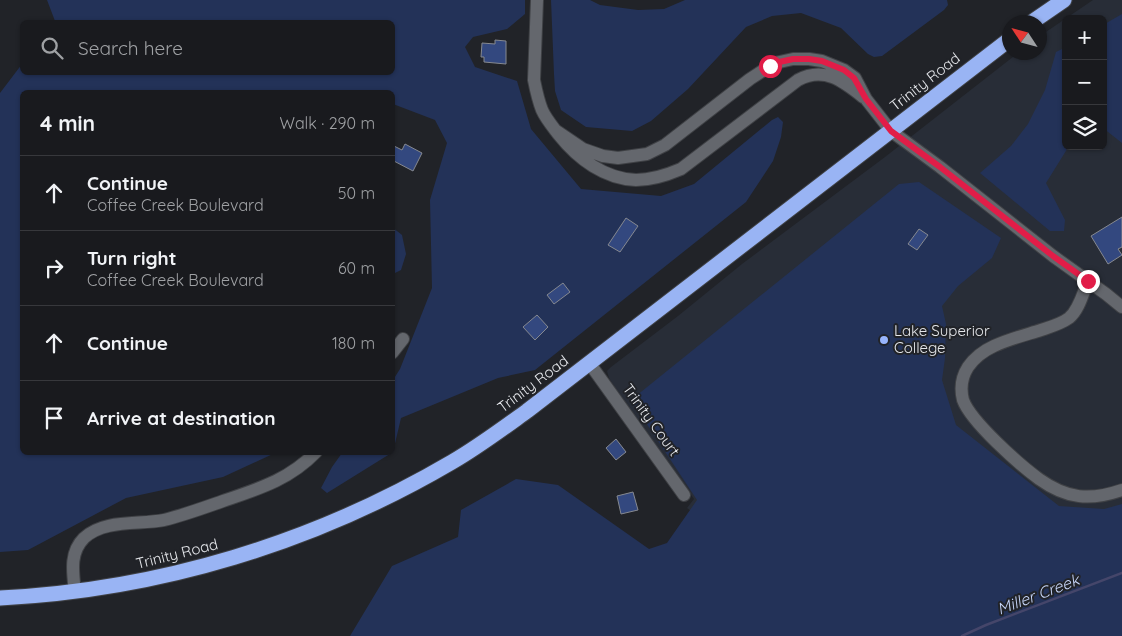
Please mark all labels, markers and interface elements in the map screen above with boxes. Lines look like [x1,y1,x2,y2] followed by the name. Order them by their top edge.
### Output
[1002,15,1047,60] north arrow
[1062,15,1107,150] map controls
[1062,15,1107,60] button: +
[20,20,395,75] search box
[38,34,66,62] icon: search
[78,36,183,60] text: Search here
[886,48,964,115] street label: Trinity Road
[759,55,782,78] route start
[1062,60,1107,105] button: −
[1062,105,1107,150] button: layers
[40,110,95,136] text: 4 min
[280,113,375,133] text: Walk · 290 m
[87,171,168,195] text: Continue
[40,179,68,207] icon: ahead
[338,183,375,203] text: 50 m
[87,195,264,215] text: Coffee Creek Boulevard
[87,246,176,270] text: Turn right
[40,254,68,282] icon: right
[338,258,375,278] text: 60 m
[87,270,264,290] text: Coffee Creek Boulevard
[1077,270,1100,293] route end
[894,321,990,357] place label: Lake Superior College
[40,329,68,357] icon: ahead
[87,331,168,355] text: Continue
[332,333,375,353] text: 180 m
[878,334,890,346] marker: Lake Superior College
[493,351,572,416] street label: Trinity Road
[619,380,684,460] street label: Trinity Court
[40,404,68,432] icon: arrive
[87,406,276,430] text: Arrive at destination
[134,534,220,573] street label: Trinity Road
[994,569,1083,619] water label: Miller Creek

